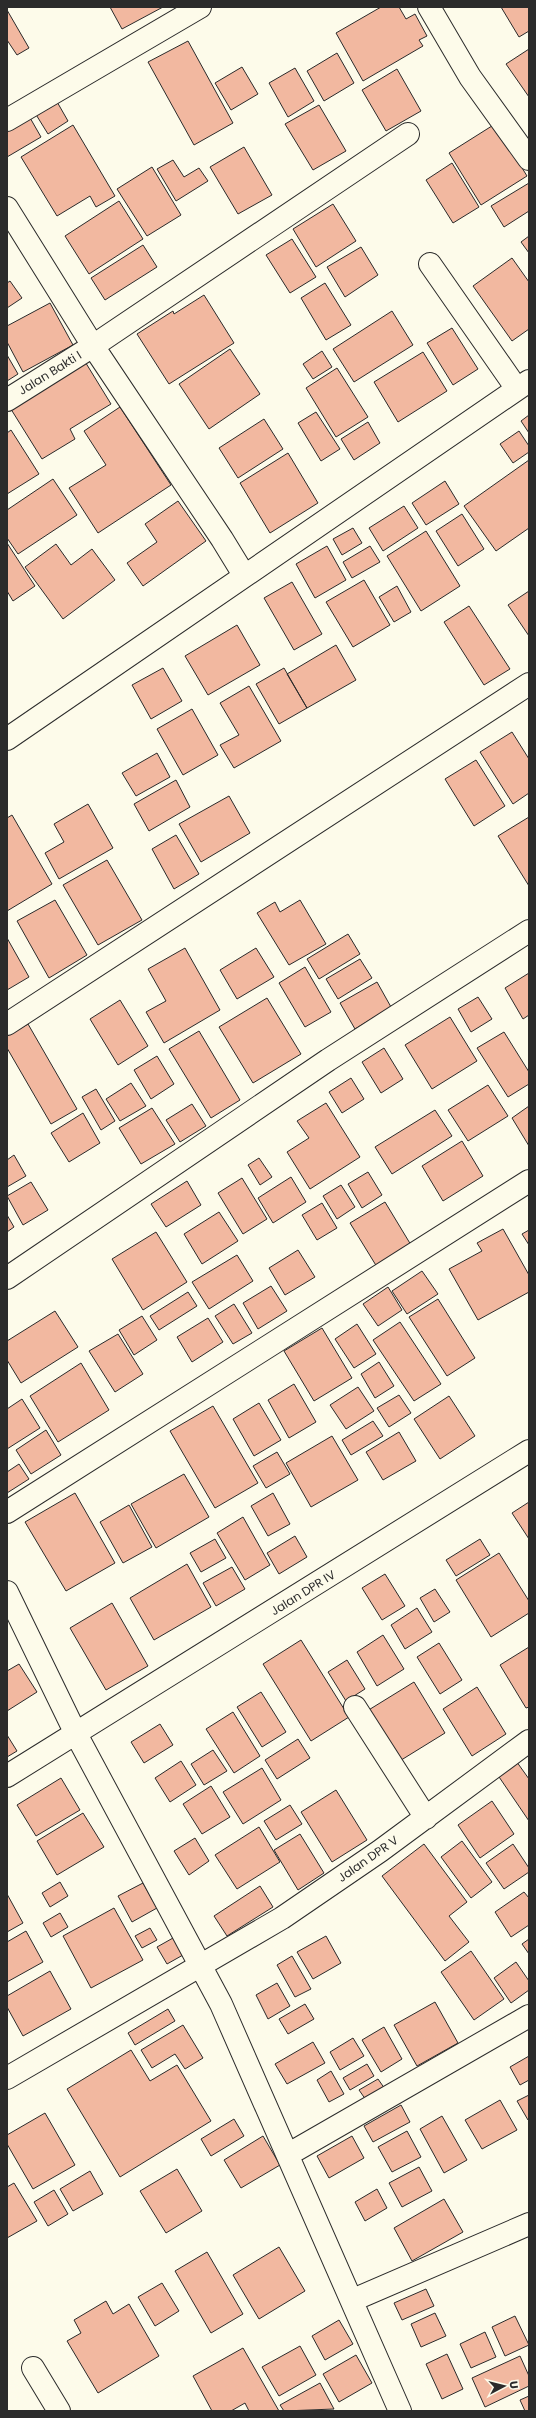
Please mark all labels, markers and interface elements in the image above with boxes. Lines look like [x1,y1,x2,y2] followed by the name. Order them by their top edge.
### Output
[15,346,85,399] street label: Jalan Bakti I
[267,1566,338,1619] street label: Jalan DPR IV
[334,1831,401,1886] street label: Jalan DPR V
[484,2366,524,2406] north arrow
[506,2380,522,2390] text: U

